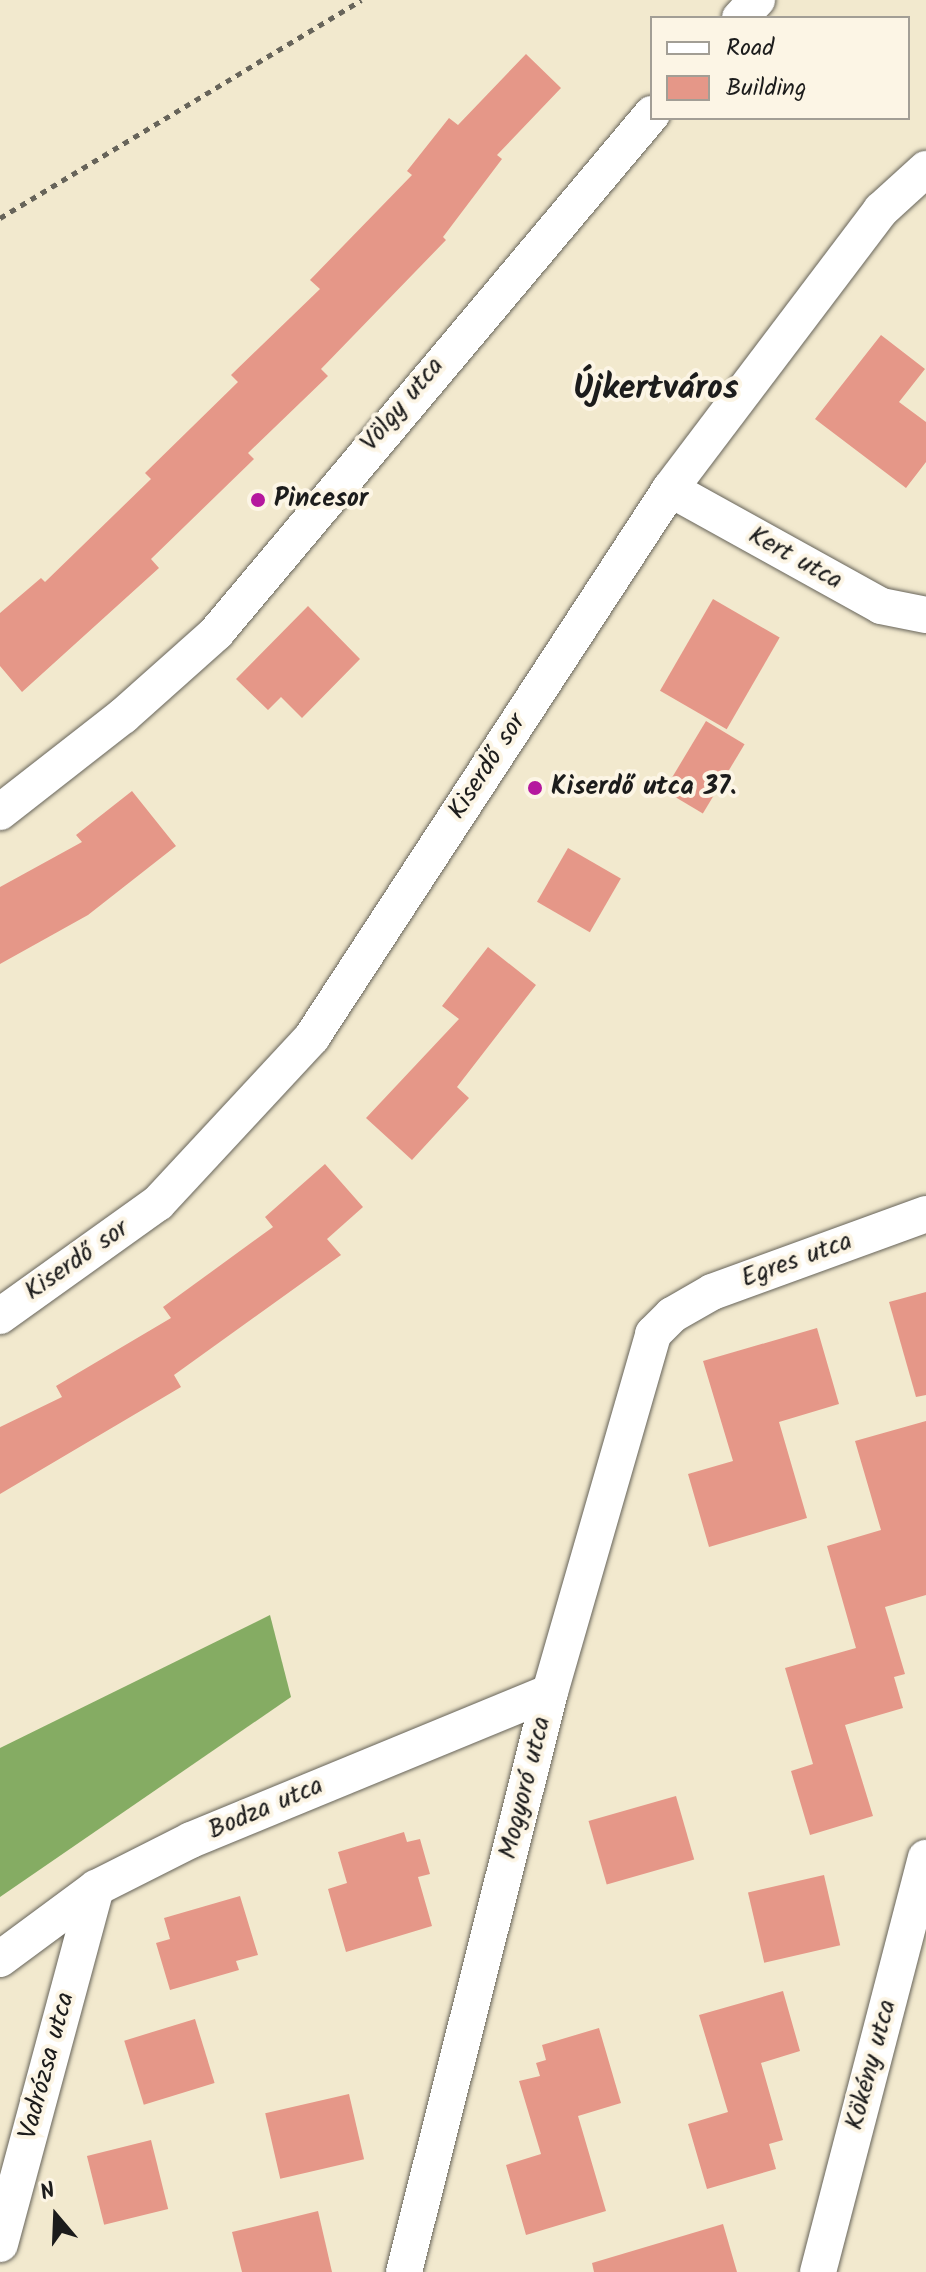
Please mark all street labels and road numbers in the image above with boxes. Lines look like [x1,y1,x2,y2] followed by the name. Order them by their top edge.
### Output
[355,352,451,458] street label: Völgy utca
[743,521,847,597] street label: Kert utca
[442,708,534,826] street label: Kiserdő sor
[19,1214,135,1308] street label: Kiserdő sor
[737,1227,857,1295] street label: Egres utca
[493,1714,559,1862] street label: Mogyoró utca
[204,1771,328,1847] street label: Bodza utca
[13,1989,83,2143] street label: Vadrózsa utca
[840,1996,904,2134] street label: Kökény utca

